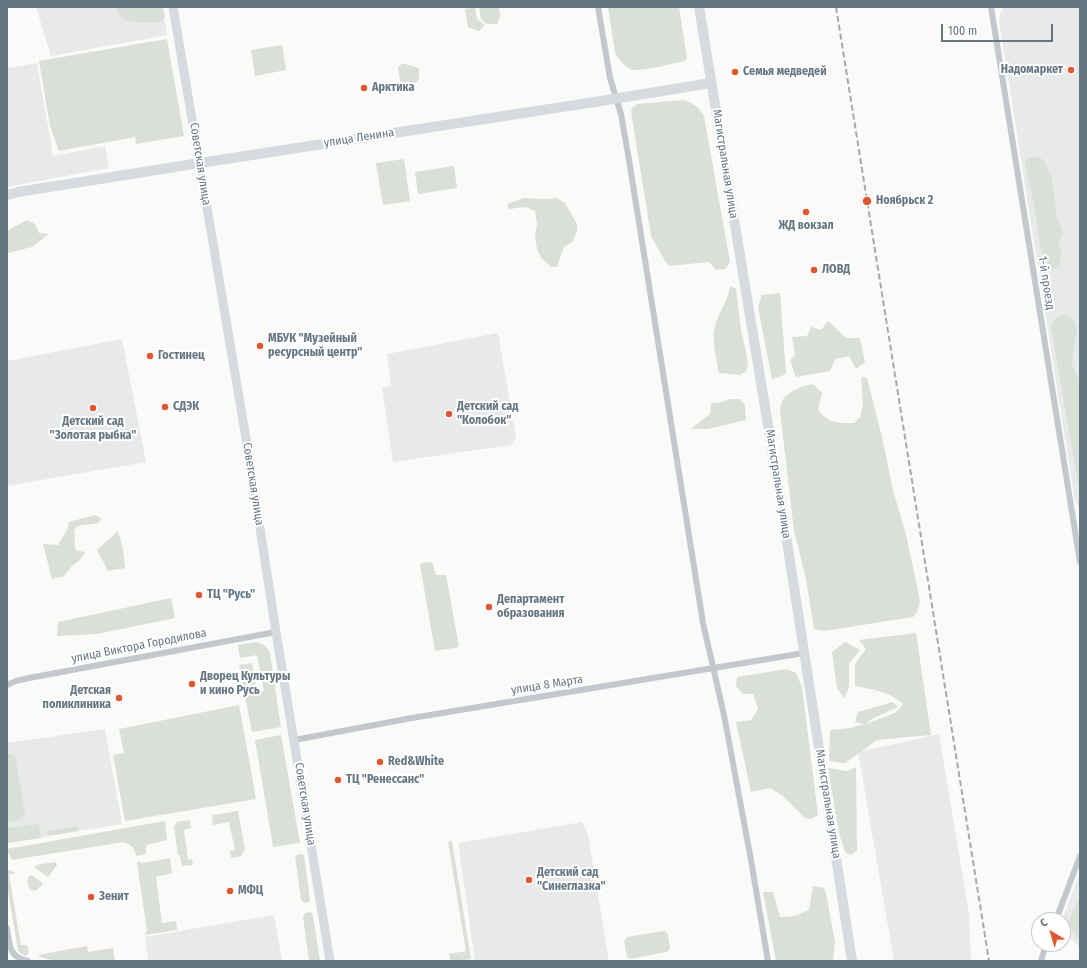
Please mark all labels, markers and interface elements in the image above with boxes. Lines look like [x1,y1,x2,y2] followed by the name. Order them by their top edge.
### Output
[943,16,1055,42] scale bar
[948,24,977,38] text: 100 m
[1001,63,1063,77] place label: Надомаркет
[743,65,827,79] place label: Семья медведей
[1066,65,1076,75] marker: Надомаркет
[730,67,740,77] marker: Семья медведей
[372,81,414,95] place label: Арктика
[359,83,369,93] marker: Арктика
[709,108,741,220] street label: Магистральная улица
[186,122,214,206] street label: Советская улица
[323,125,395,151] street label: улица Ленина
[876,194,933,208] place label: Ноябрьск 2
[861,195,873,207] marker: Ноябрьск 2
[801,207,811,217] marker: ЖД вокзал
[778,219,834,233] place label: ЖД вокзал
[1035,255,1057,311] street label: 1-й проезд
[822,263,850,277] place label: ЛОВД
[809,265,819,275] marker: ЛОВД
[268,332,362,360] place label: МБУК "Музейный ресурсный центр"
[255,341,265,351] marker: МБУК "Музейный ресурсный центр"
[158,349,205,363] place label: Гостинец
[145,351,155,361] marker: Гостинец
[173,400,199,414] place label: СДЭК
[457,400,518,428] place label: Детский сад "Колобок"
[160,402,170,412] marker: СДЭК
[88,403,98,413] marker: Детский сад "Золотая рыбка"
[444,409,454,419] marker: Детский сад "Колобок"
[50,415,136,443] place label: Детский сад "Золотая рыбка"
[762,428,794,540] street label: Магистральная улица
[239,442,267,526] street label: Советская улица
[207,588,255,602] place label: ТЦ "Русь"
[194,590,204,600] marker: ТЦ "Русь"
[497,593,565,621] place label: Департамент образования
[484,602,494,612] marker: Департамент образования
[70,626,208,666] street label: улица Виктора Городилова
[200,670,290,698] place label: Дворец Культуры и кино Русь
[510,672,584,698] street label: улица 8 Марта
[187,679,197,689] marker: Дворец Культуры и кино Русь
[43,684,111,712] place label: Детская поликлиника
[114,693,124,703] marker: Детская поликлиника
[812,748,844,860] street label: Магистральная улица
[388,755,444,769] place label: Red&White
[375,757,385,767] marker: Red&White
[291,762,319,846] street label: Советская улица
[346,773,424,787] place label: ТЦ "Ренессанс"
[333,775,343,785] marker: ТЦ "Ренессанс"
[537,866,606,894] place label: Детский сад "Синеглазка"
[524,875,534,885] marker: Детский сад "Синеглазка"
[238,884,263,898] place label: МФЦ
[225,886,235,896] marker: МФЦ
[99,890,129,904] place label: Зенит
[86,892,96,902] marker: Зенит
[1031,912,1071,952] north arrow
[1038,916,1050,930] text: С

